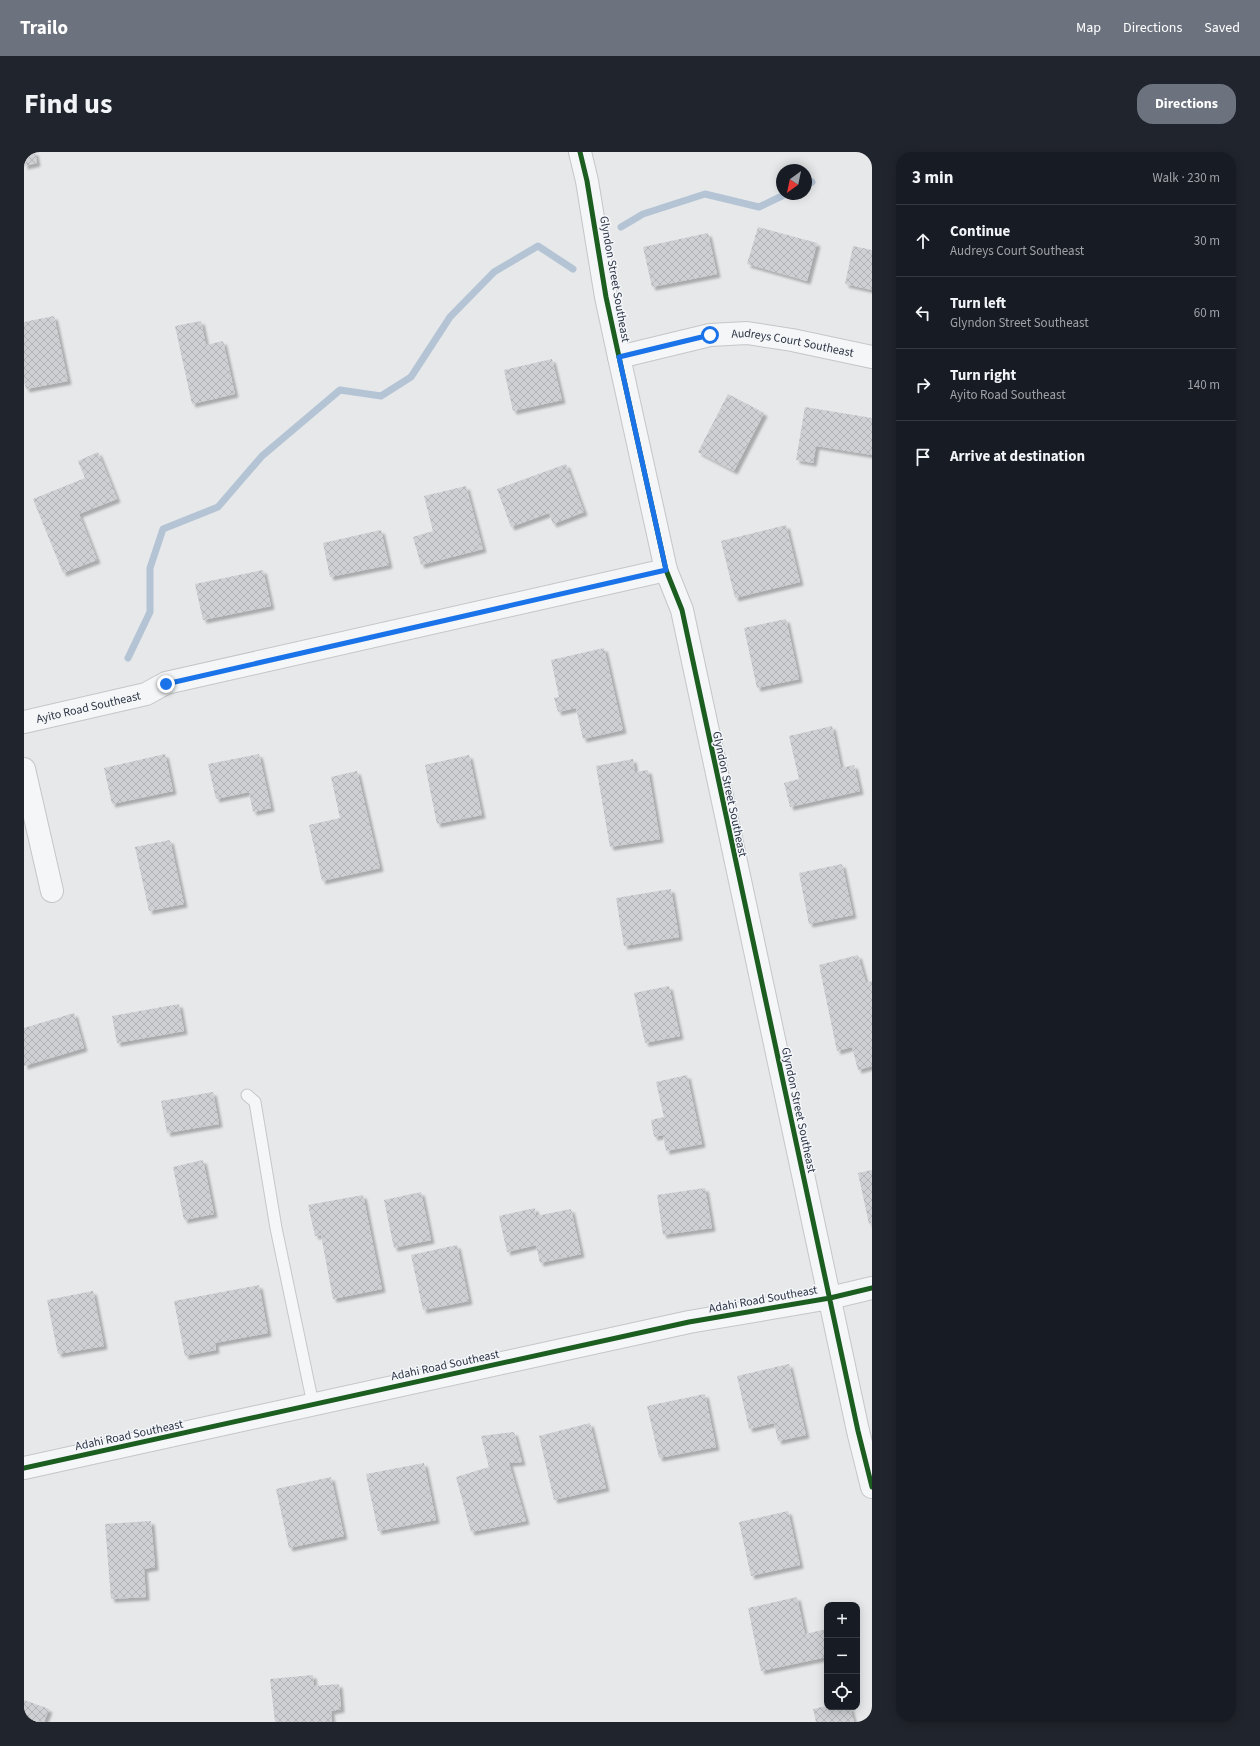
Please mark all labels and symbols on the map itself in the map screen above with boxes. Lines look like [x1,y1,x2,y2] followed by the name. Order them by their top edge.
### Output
[776,164,812,200] north arrow
[595,215,634,344] street label: Glyndon Street Southeast
[731,325,855,362] street label: Audreys Court Southeast
[701,326,719,344] route start
[157,675,175,693] route end
[34,687,142,728] street label: Ayito Road Southeast
[708,730,751,858] street label: Glyndon Street Southeast
[777,1046,820,1174] street label: Glyndon Street Southeast
[707,1282,819,1317] street label: Adahi Road Southeast
[390,1346,501,1385] street label: Adahi Road Southeast
[74,1416,185,1455] street label: Adahi Road Southeast

